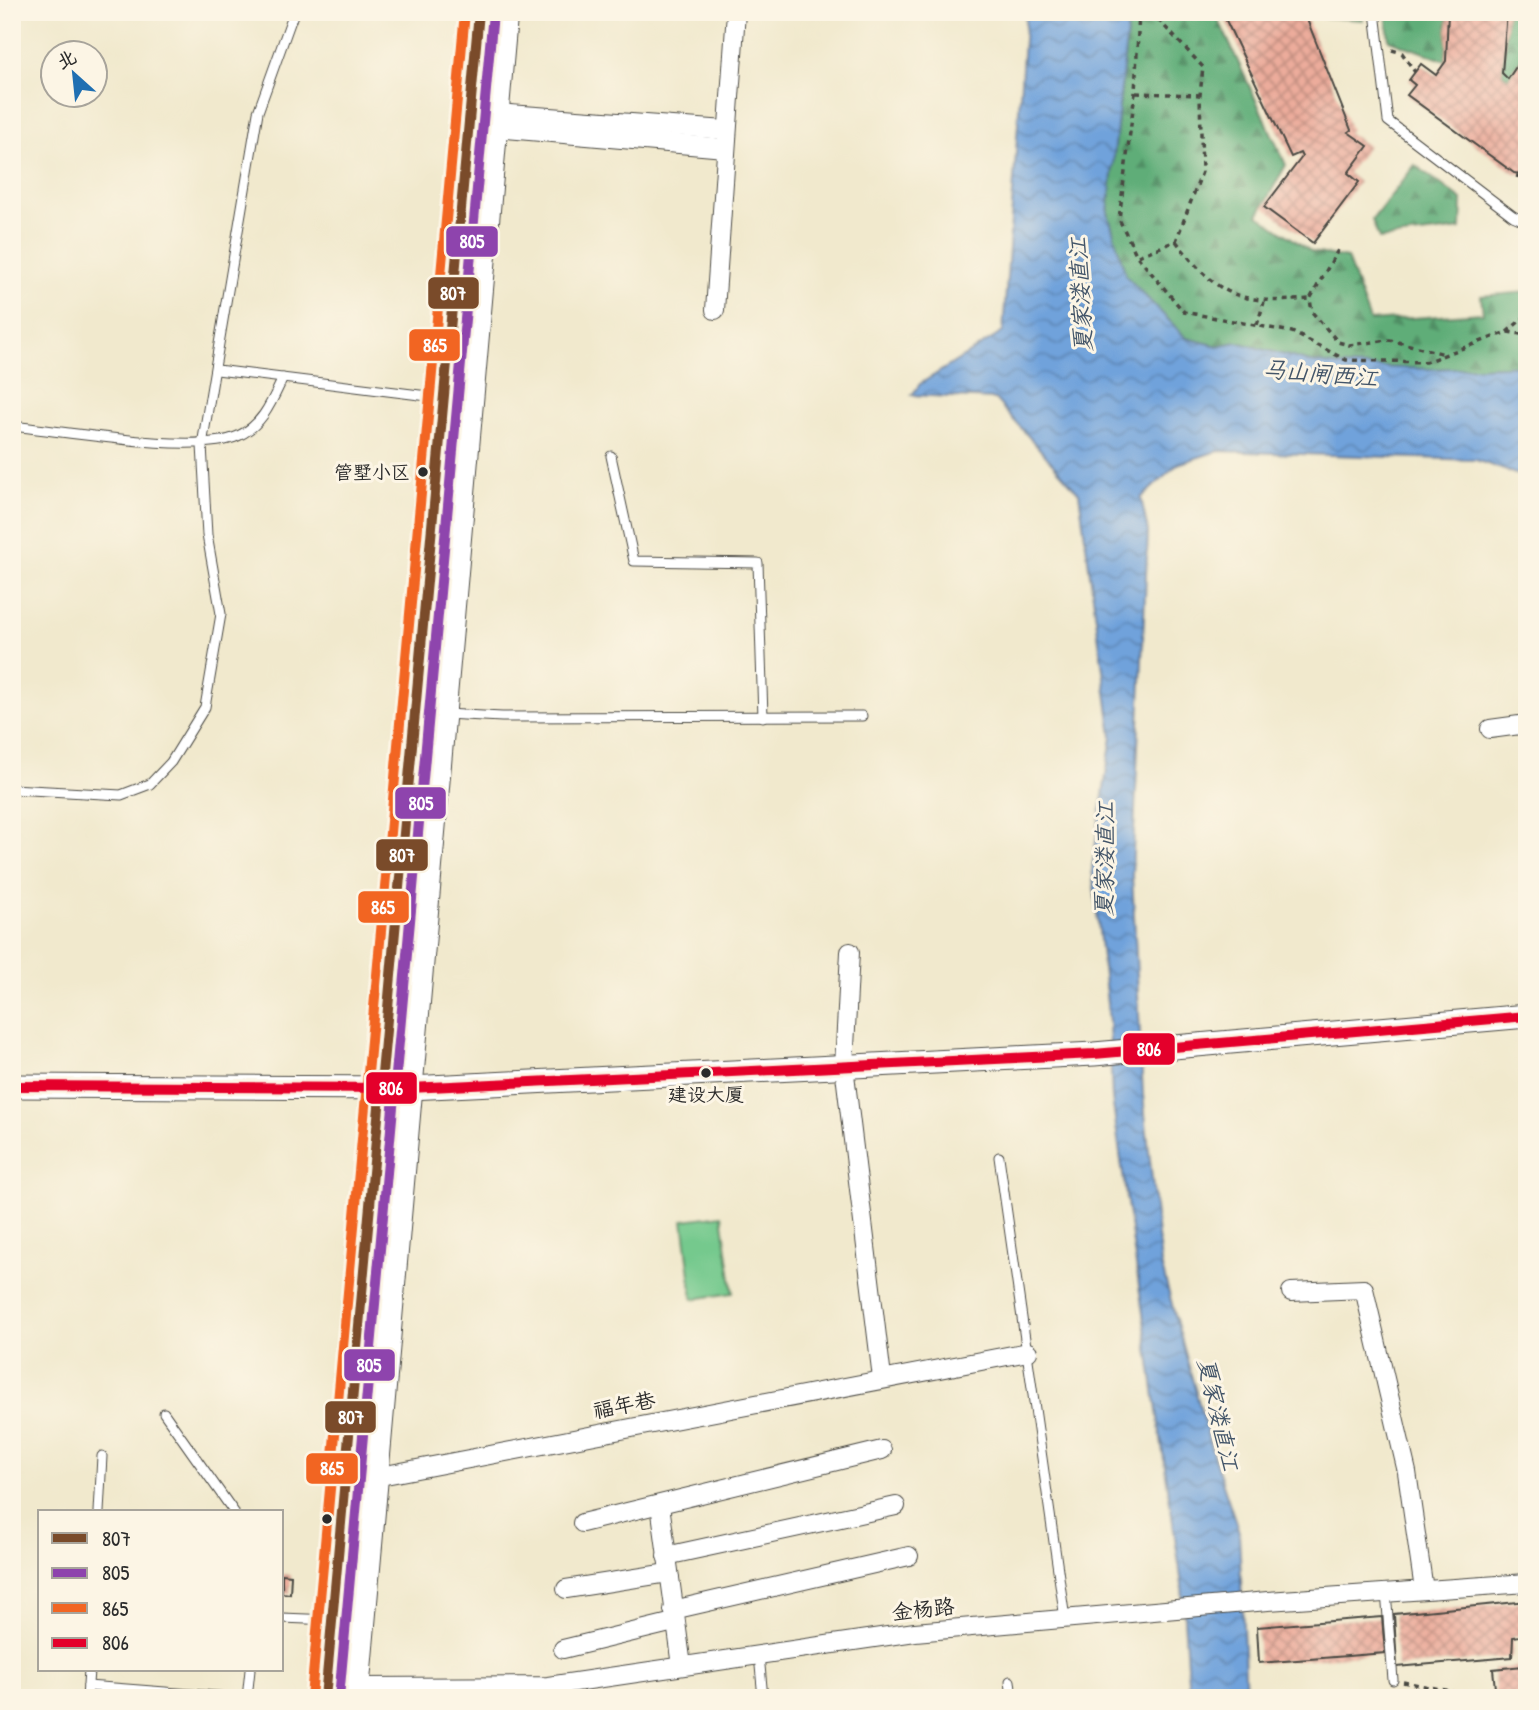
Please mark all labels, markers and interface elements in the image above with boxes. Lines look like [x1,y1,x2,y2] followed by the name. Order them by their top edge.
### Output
[38,38,108,108] north arrow
[52,43,81,75] text: 北
[445,225,499,258] line badge: 805
[460,228,485,254] text: 805
[1061,236,1098,353] water label: 夏家溇直江
[427,276,480,310] line badge: 807
[440,280,466,306] text: 807
[408,328,461,362] line badge: 865
[423,332,448,358] text: 865
[1261,353,1380,394] water label: 马山闸西江
[334,459,410,485] place label: 管墅小区
[416,465,430,479] marker: 管墅小区
[394,786,447,820] line badge: 805
[409,790,434,816] text: 805
[1087,800,1121,917] water label: 夏家溇直江
[375,838,429,872] line badge: 807
[389,842,415,868] text: 807
[357,890,410,924] line badge: 865
[371,894,396,920] text: 865
[1122,1032,1176,1066] line badge: 806
[1137,1036,1162,1062] text: 806
[699,1066,713,1080] marker: 建设大厦
[365,1071,418,1105] line badge: 806
[379,1075,404,1101] text: 806
[668,1081,744,1107] place label: 建设大厦
[343,1348,396,1382] line badge: 805
[357,1352,382,1378] text: 805
[1191,1354,1247,1474] water label: 夏家溇直江
[590,1385,658,1425] street label: 福年巷
[324,1400,377,1434] line badge: 807
[338,1404,364,1430] text: 807
[305,1452,359,1485] line badge: 865
[320,1455,345,1481] text: 865
[38,1510,284,1672] legend
[320,1512,334,1526] unlabelled marker
[102,1524,131,1553] text: 807
[102,1558,130,1587] text: 805
[890,1591,956,1627] street label: 金杨路
[102,1594,128,1623] text: 865
[102,1628,129,1657] text: 806

